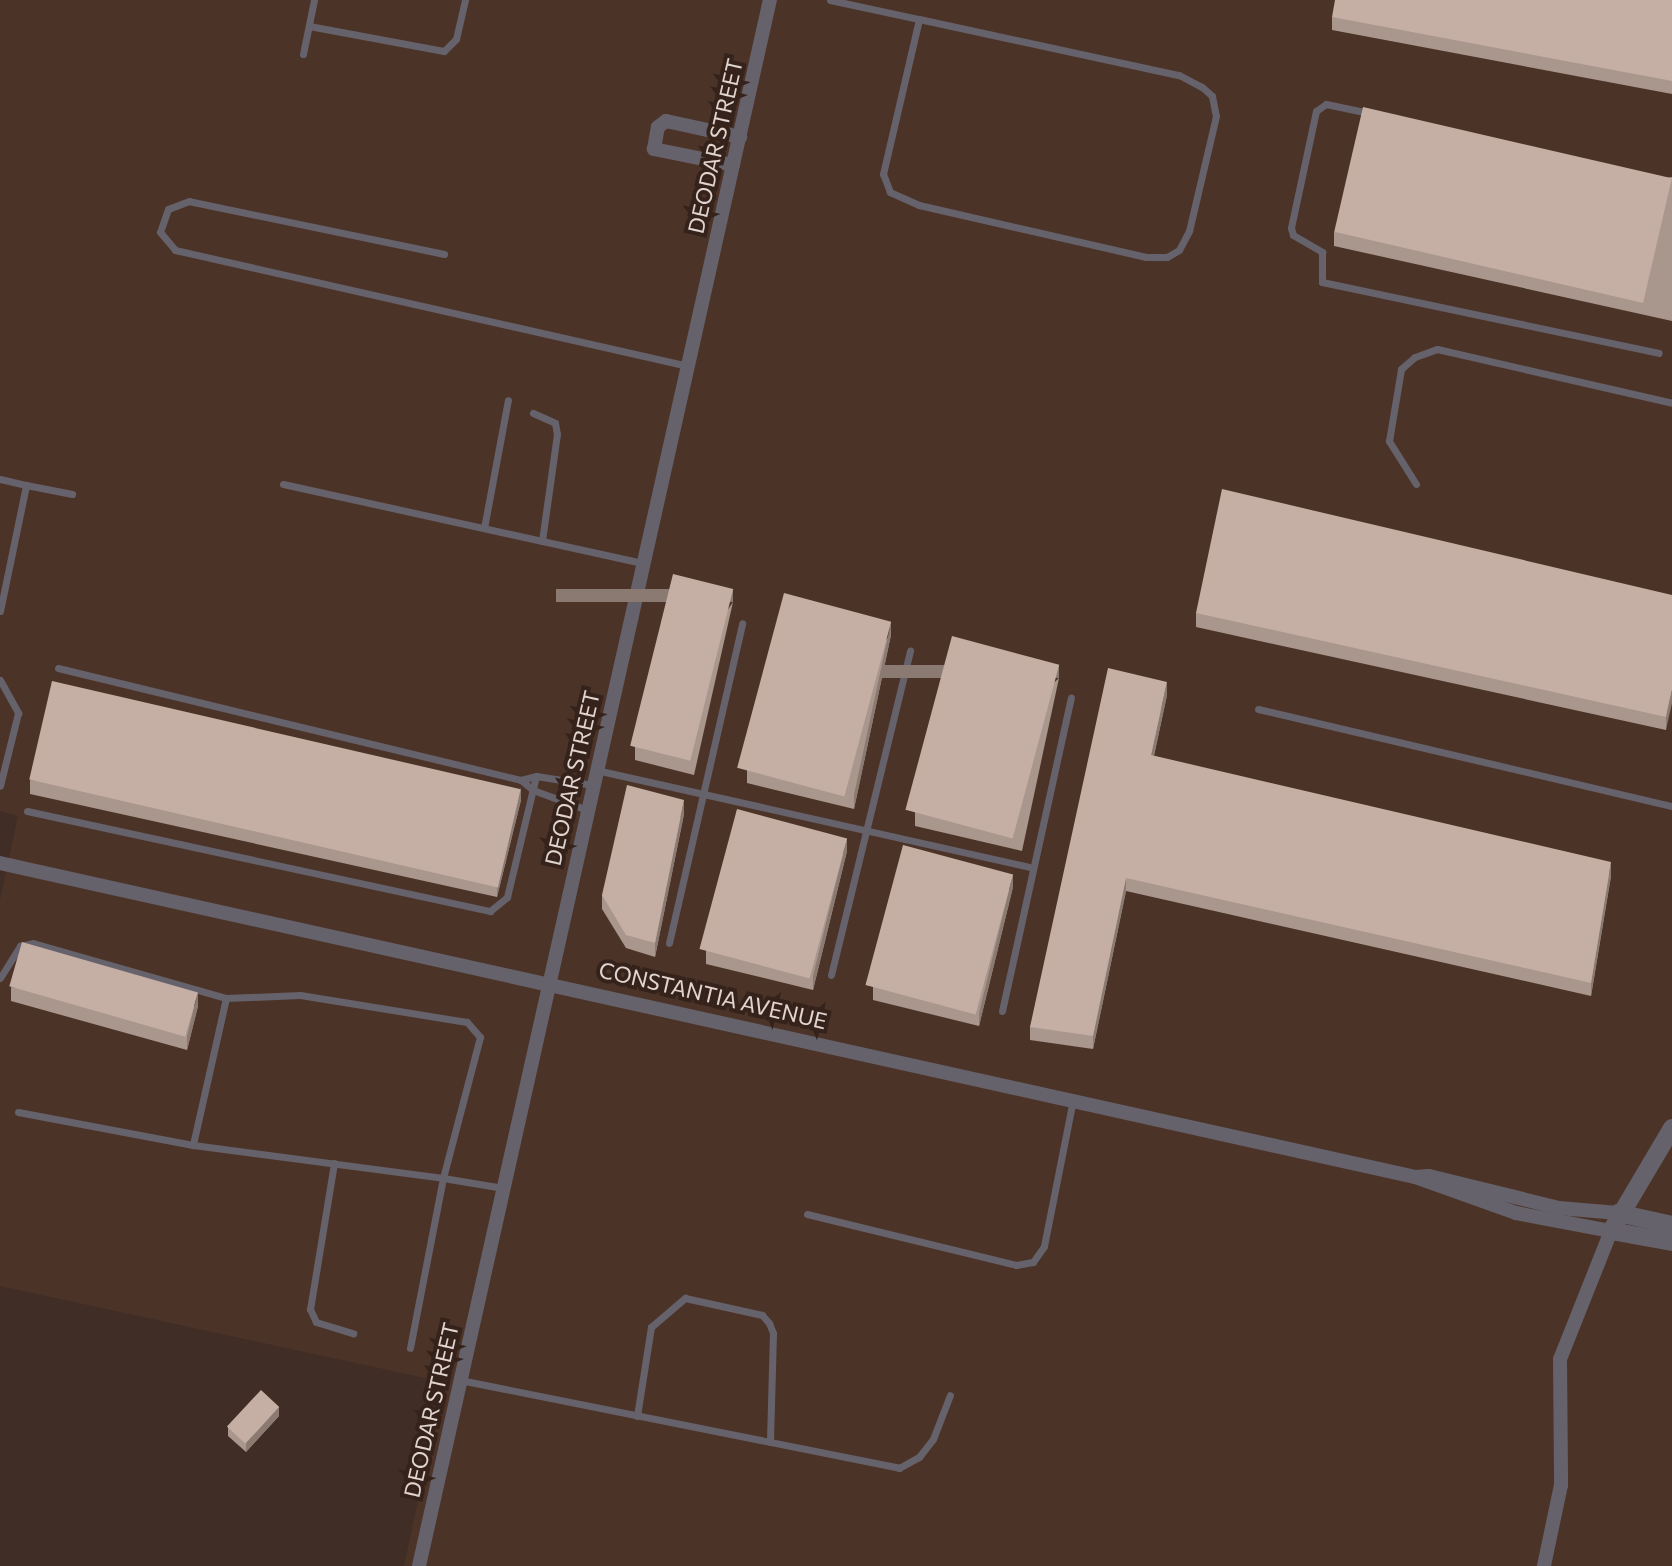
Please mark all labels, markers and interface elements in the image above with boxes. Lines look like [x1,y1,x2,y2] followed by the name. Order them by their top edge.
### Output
[682,56,748,236] street label: DEODAR STREET
[539,688,605,868] street label: DEODAR STREET
[596,956,830,1034] street label: CONSTANTIA AVENUE
[398,1320,464,1500] street label: DEODAR STREET

